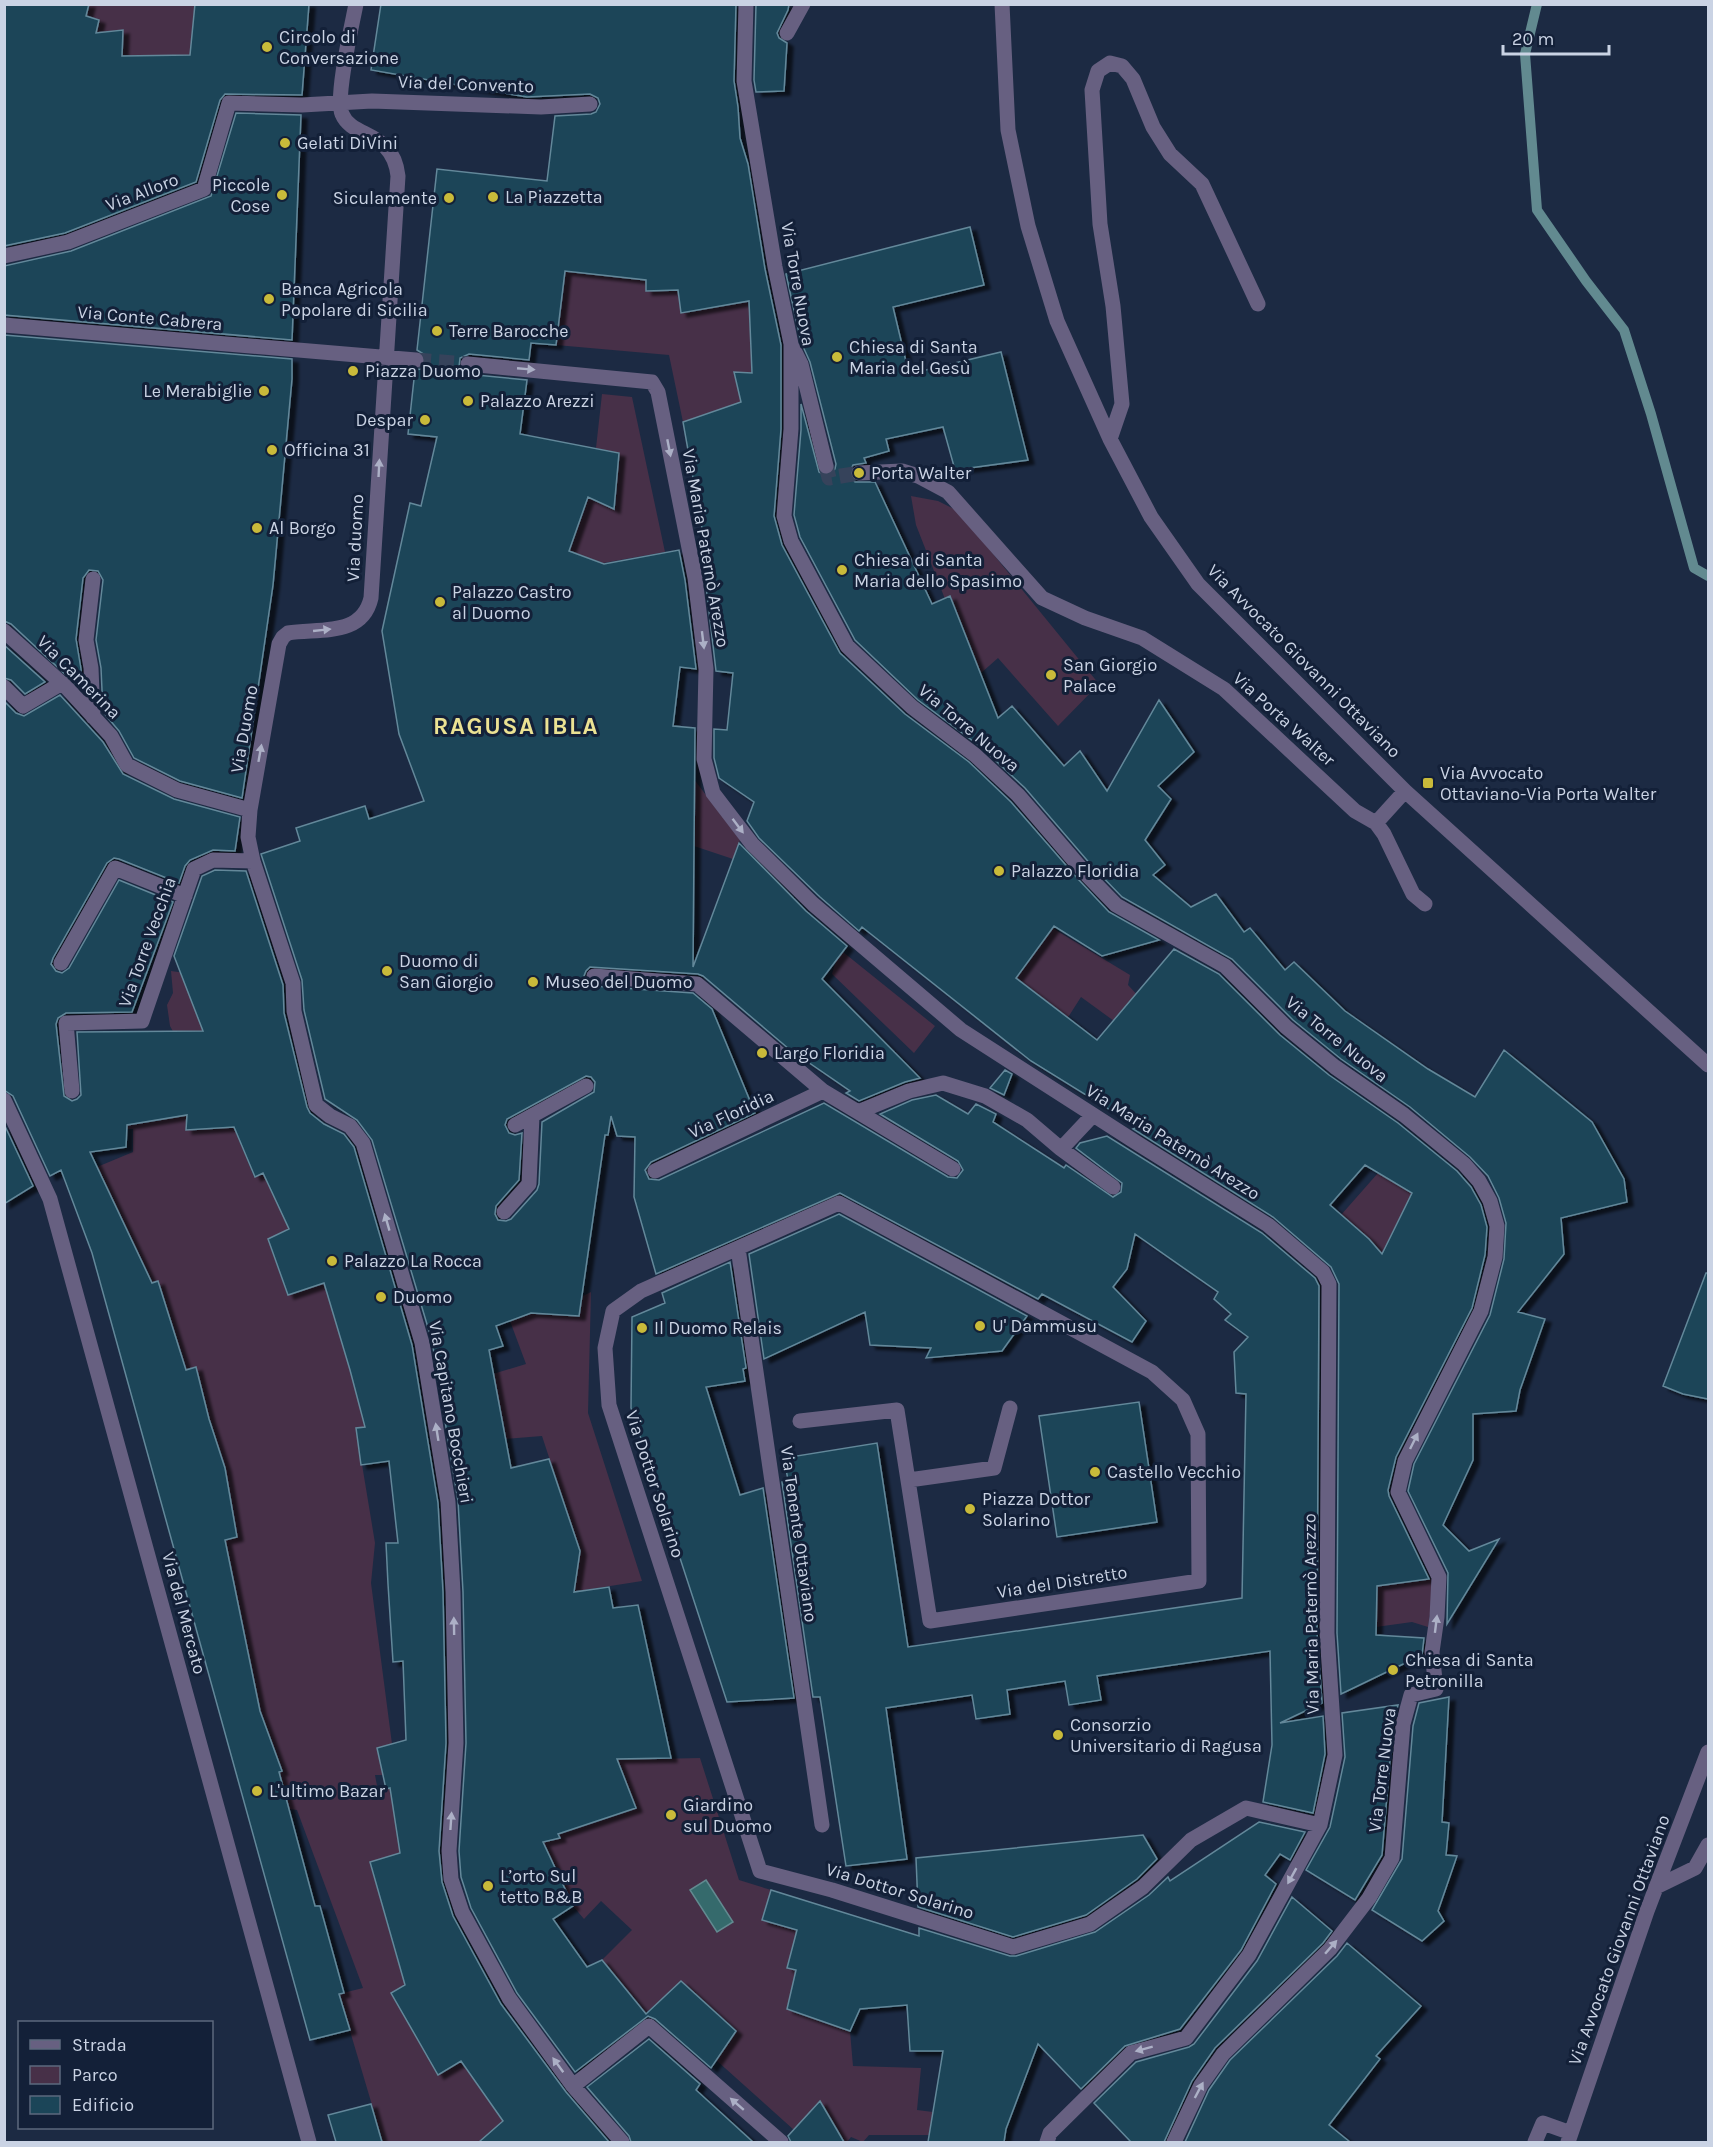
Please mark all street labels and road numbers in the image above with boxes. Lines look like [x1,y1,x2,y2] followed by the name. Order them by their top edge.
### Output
[397,71,535,97] street label: Via del Convento
[102,168,182,216] street label: Via Alloro
[776,220,820,348] street label: Via Torre Nuova
[77,301,223,335] street label: Via Conte Cabrera
[678,447,734,649] street label: Via Maria Paternò Arezzo
[342,494,368,582] street label: Via duomo
[1203,560,1405,762] street label: Via Avvocato Giovanni Ottaviano
[33,631,125,723] street label: Via Camerina
[1228,667,1340,771] street label: Via Porta Walter
[914,679,1024,777] street label: Via Torre Nuova
[225,683,263,775] street label: Via Duomo
[113,874,181,1010] street label: Via Torre Vecchia
[1281,991,1393,1087] street label: Via Torre Nuova
[1082,1079,1264,1205] street label: Via Maria Paternò Arezzo
[685,1085,777,1143] street label: Via Floridia
[424,1319,478,1505] street label: Via Capitano Bocchieri
[621,1407,689,1561] street label: Via Dottor Solarino
[776,1444,822,1624] street label: Via Tenente Ottaviano
[1298,1513,1324,1715] street label: Via Maria Paternò Arezzo
[157,1549,211,1677] street label: Via del Mercato
[995,1561,1129,1603] street label: Via del Distretto
[1363,1706,1401,1834] street label: Via Torre Nuova
[1563,1812,1675,2068] street label: Via Avvocato Giovanni Ottaviano
[823,1858,977,1924] street label: Via Dottor Solarino

